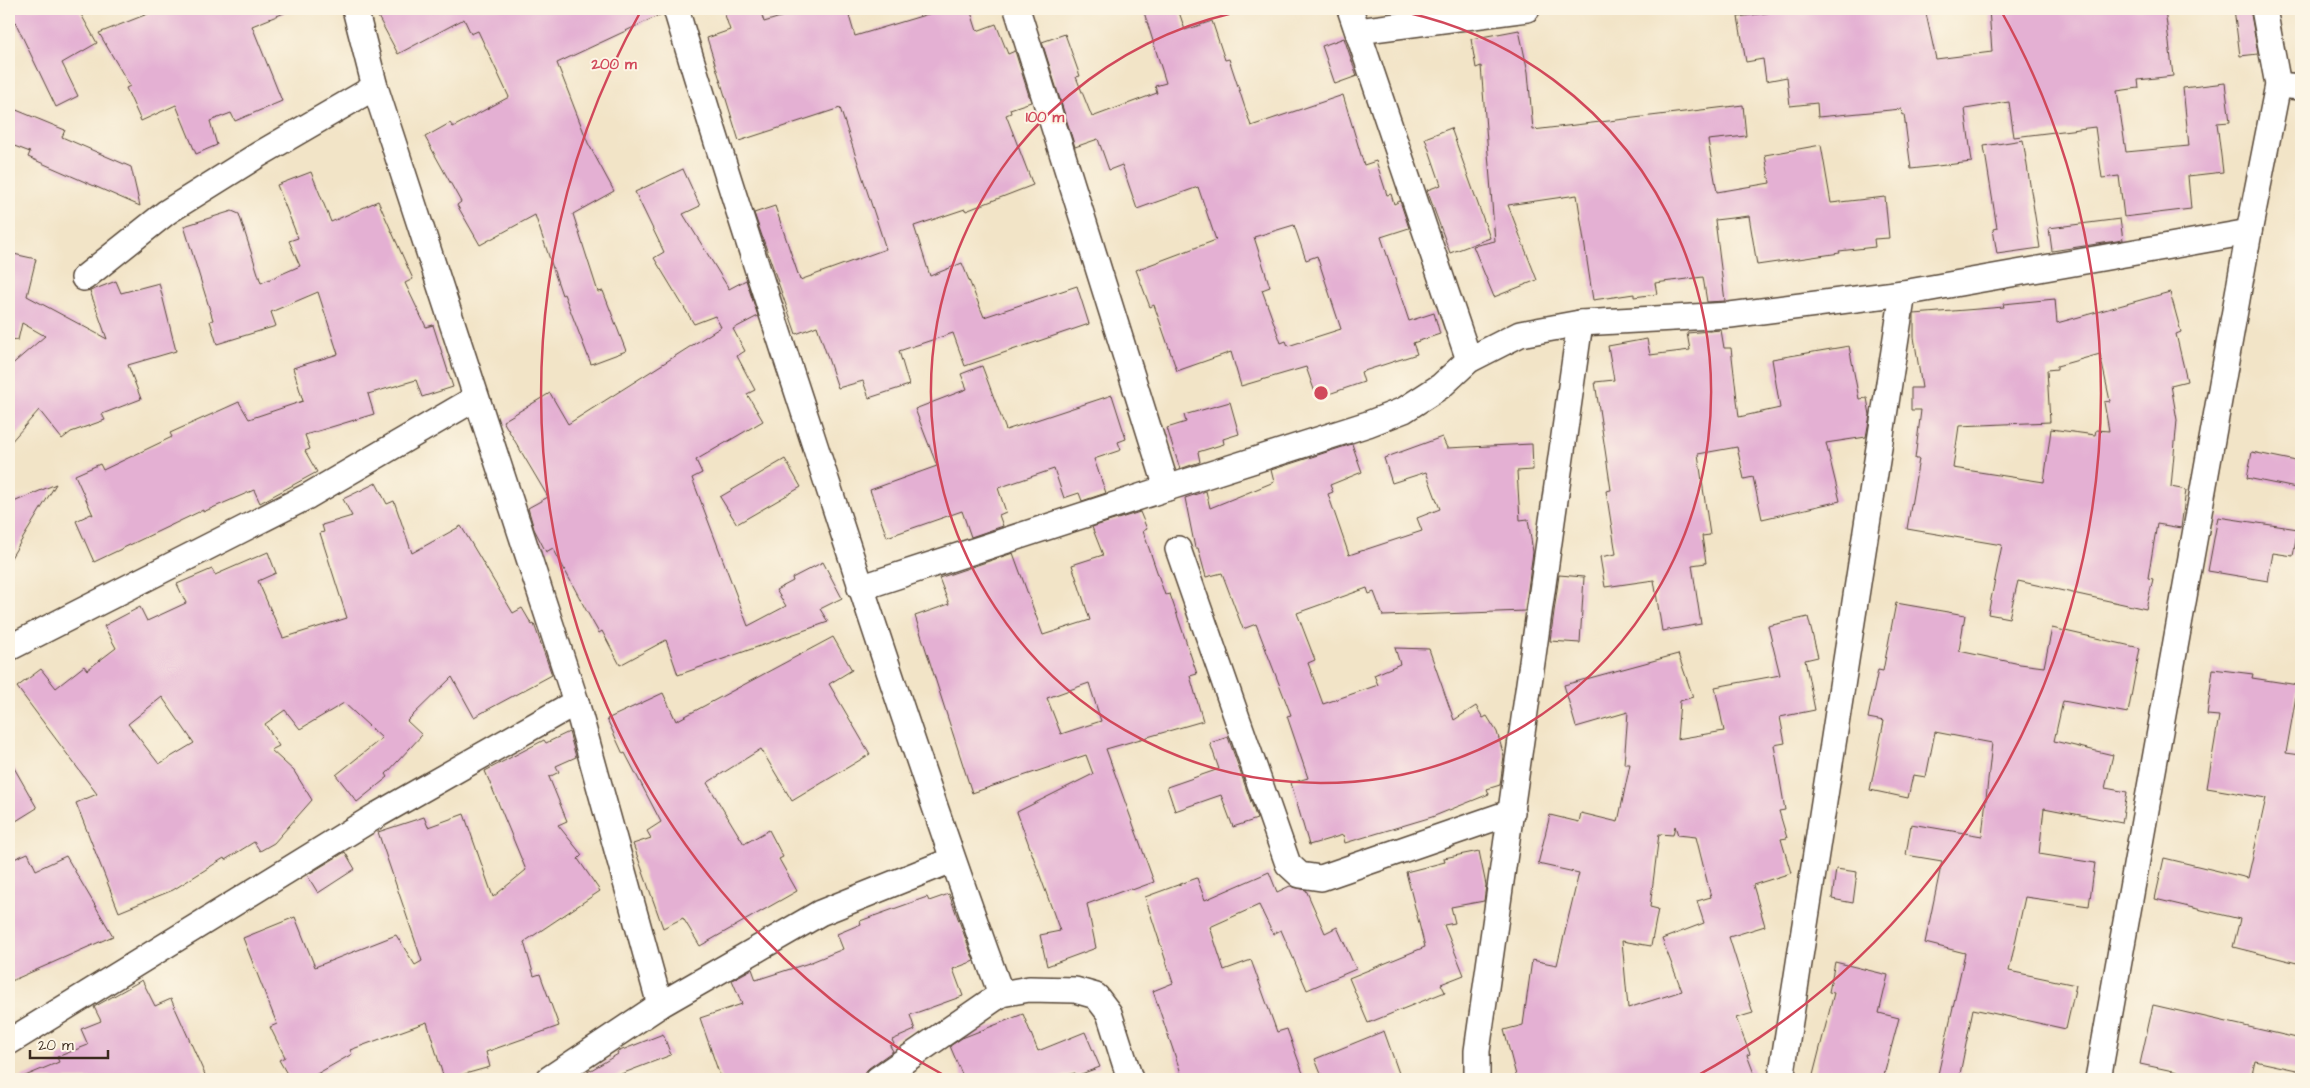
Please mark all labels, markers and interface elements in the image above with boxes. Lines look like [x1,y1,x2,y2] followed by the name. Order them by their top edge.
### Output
[590,54,637,75] text: 200 m
[1026,107,1065,128] text: 100 m
[1312,384,1330,402] centre of rings
[30,1028,108,1060] scale bar
[38,1035,74,1056] text: 20 m

